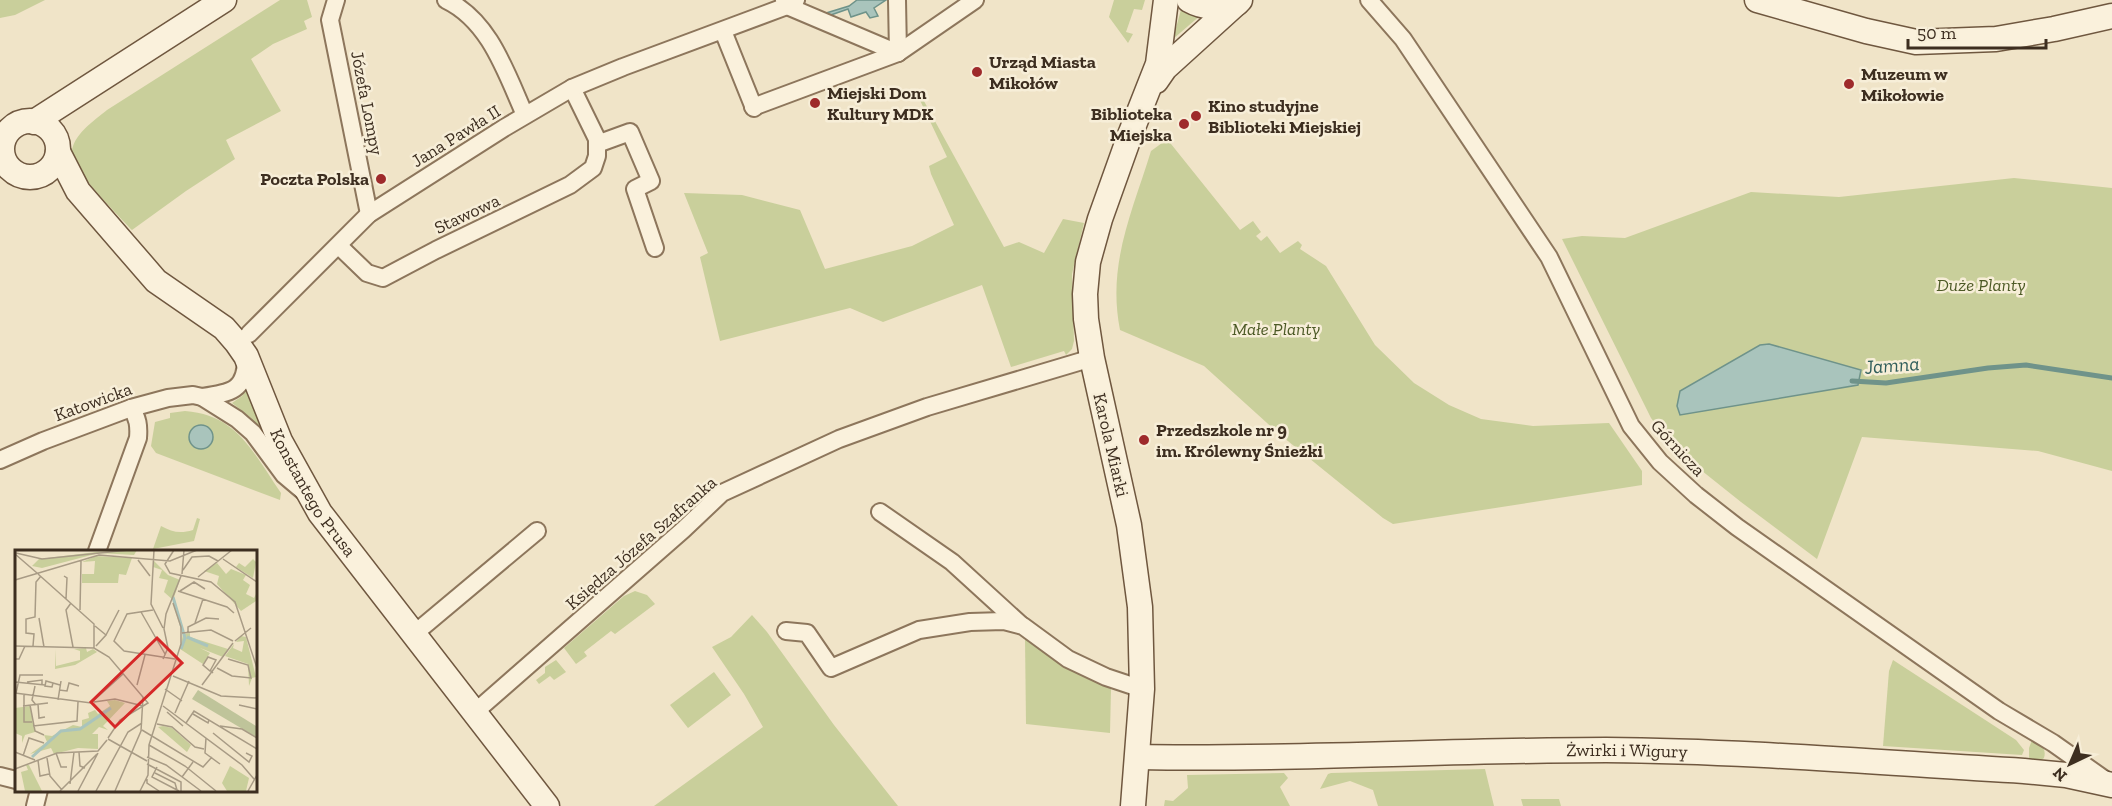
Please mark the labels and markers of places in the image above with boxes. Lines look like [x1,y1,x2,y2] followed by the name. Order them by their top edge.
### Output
[989,51,1096,94] place label: Urząd Miasta Mikołów
[1861,63,1948,106] place label: Muzeum w Mikołowie
[970,65,984,79] marker: Urząd Miasta Mikołów
[1842,77,1856,91] marker: Muzeum w Mikołowie
[827,82,933,125] place label: Miejski Dom Kultury MDK
[1208,95,1361,138] place label: Kino studyjne Biblioteki Miejskiej
[808,96,822,110] marker: Miejski Dom Kultury MDK
[1091,103,1172,146] place label: Biblioteka Miejska
[1189,109,1203,123] marker: Kino studyjne Biblioteki Miejskiej
[1177,117,1191,131] marker: Biblioteka Miejska
[260,168,369,190] place label: Poczta Polska
[374,172,388,186] marker: Poczta Polska
[1156,419,1323,462] place label: Przedszkole nr 9 im. Królewny Śnieżki
[1137,433,1151,447] marker: Przedszkole nr 9 im. Królewny Śnieżki

